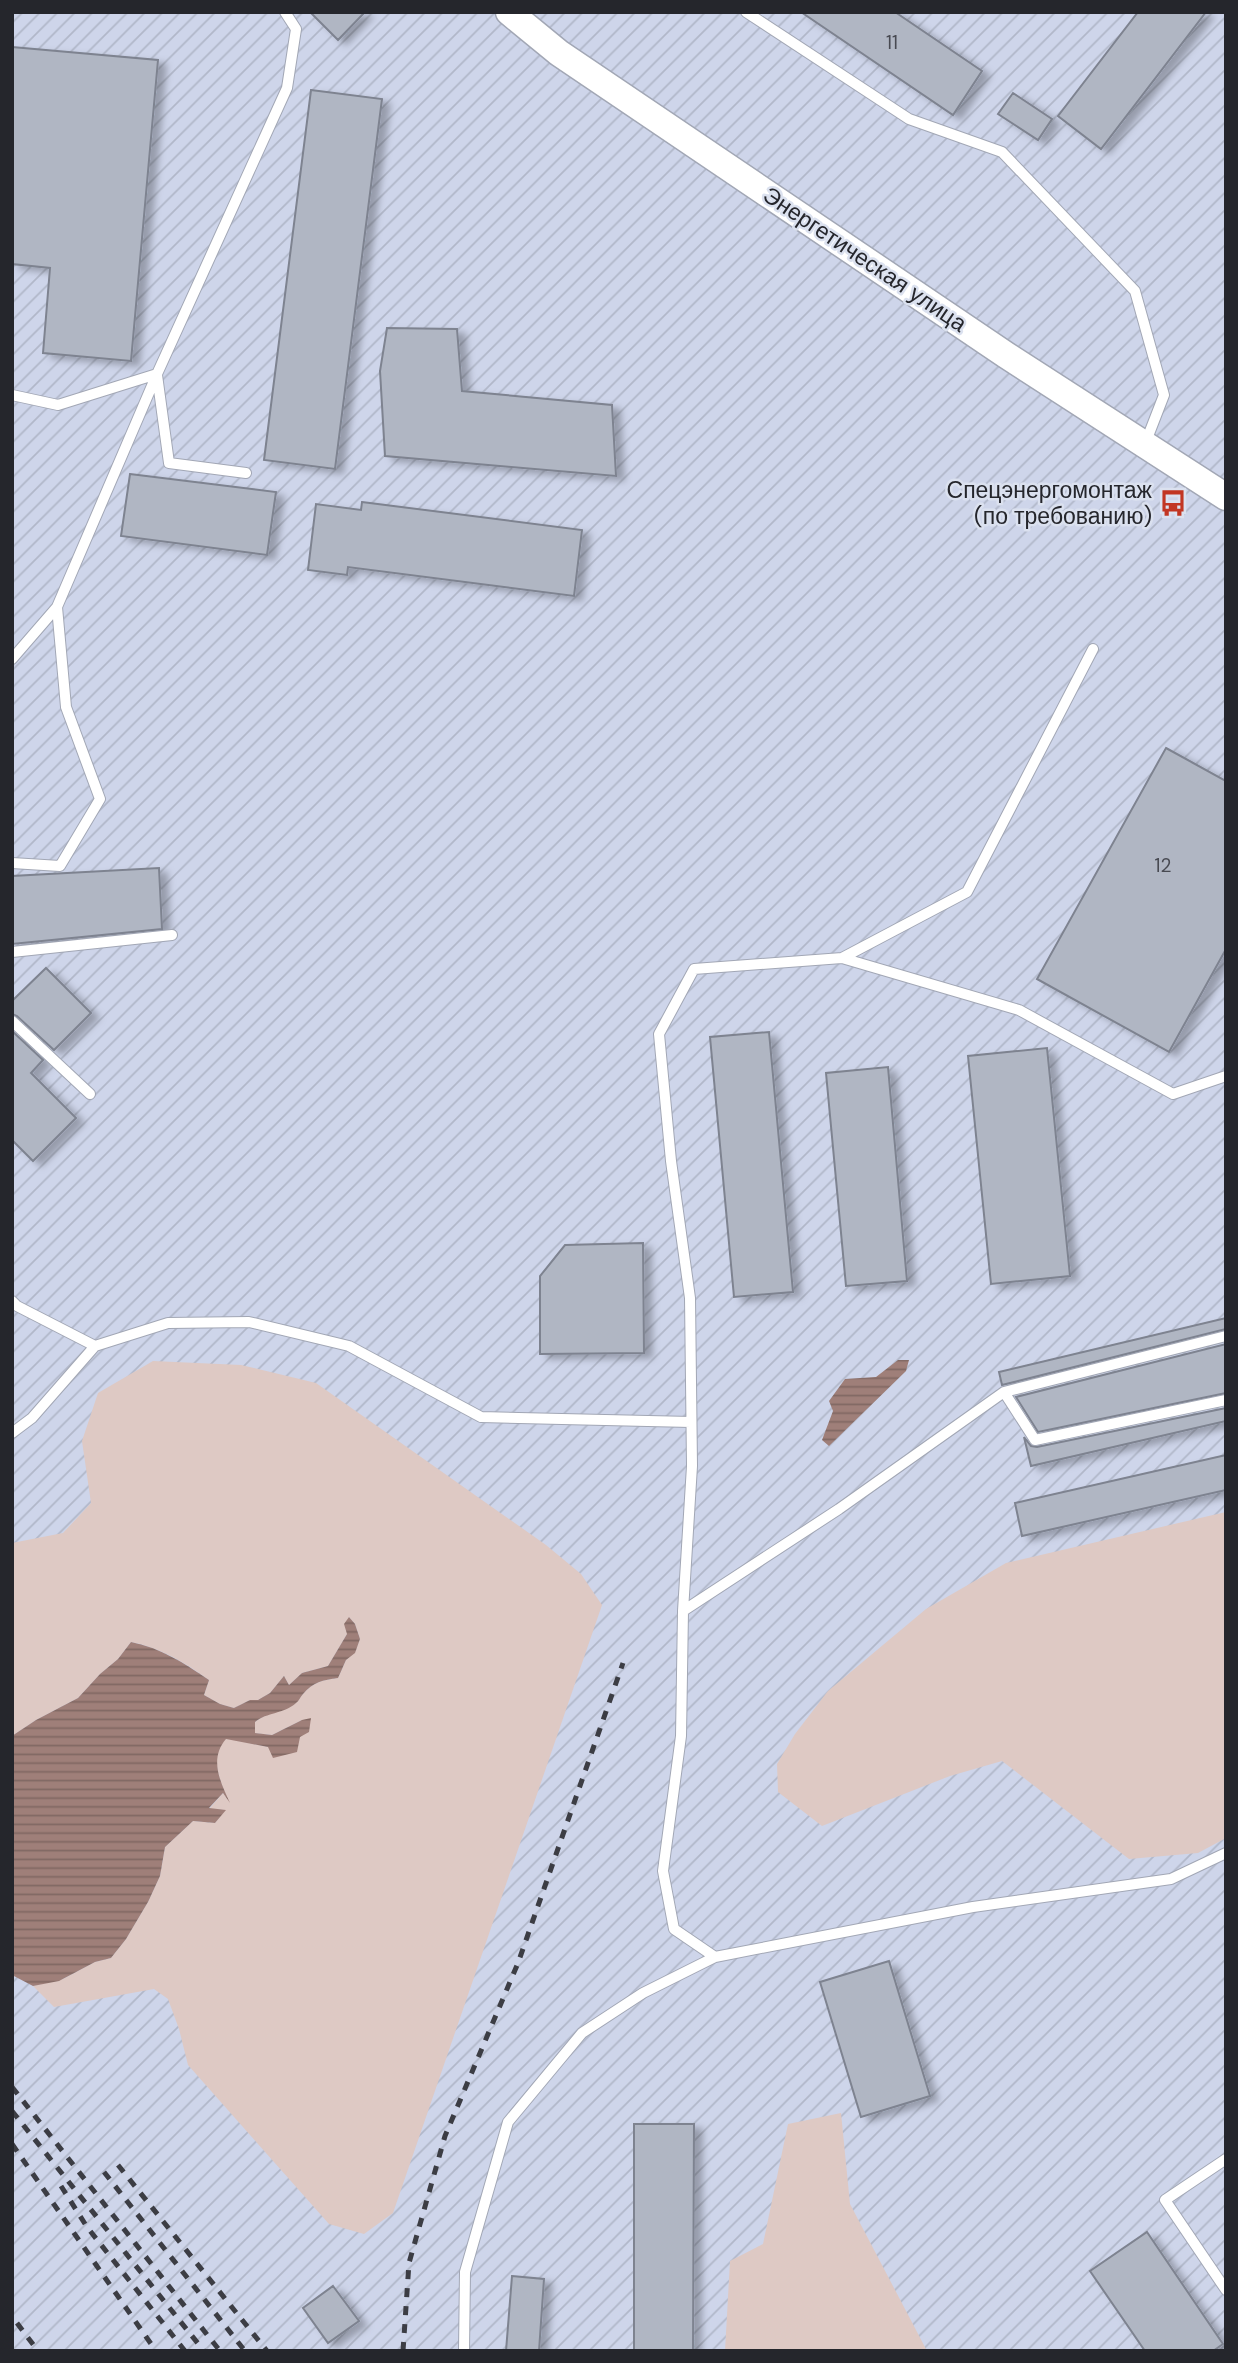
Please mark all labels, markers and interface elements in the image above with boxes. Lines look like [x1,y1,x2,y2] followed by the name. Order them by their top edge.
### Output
[886,30,898,55] house number: 11
[757,180,973,339] street label: Энергетическая улица
[947,475,1153,531] place label: Спецэнергомонтаж (по требованию)
[1158,488,1188,518] bus stop icon: Спецэнергомонтаж (по требованию)
[1155,853,1171,878] house number: 12

